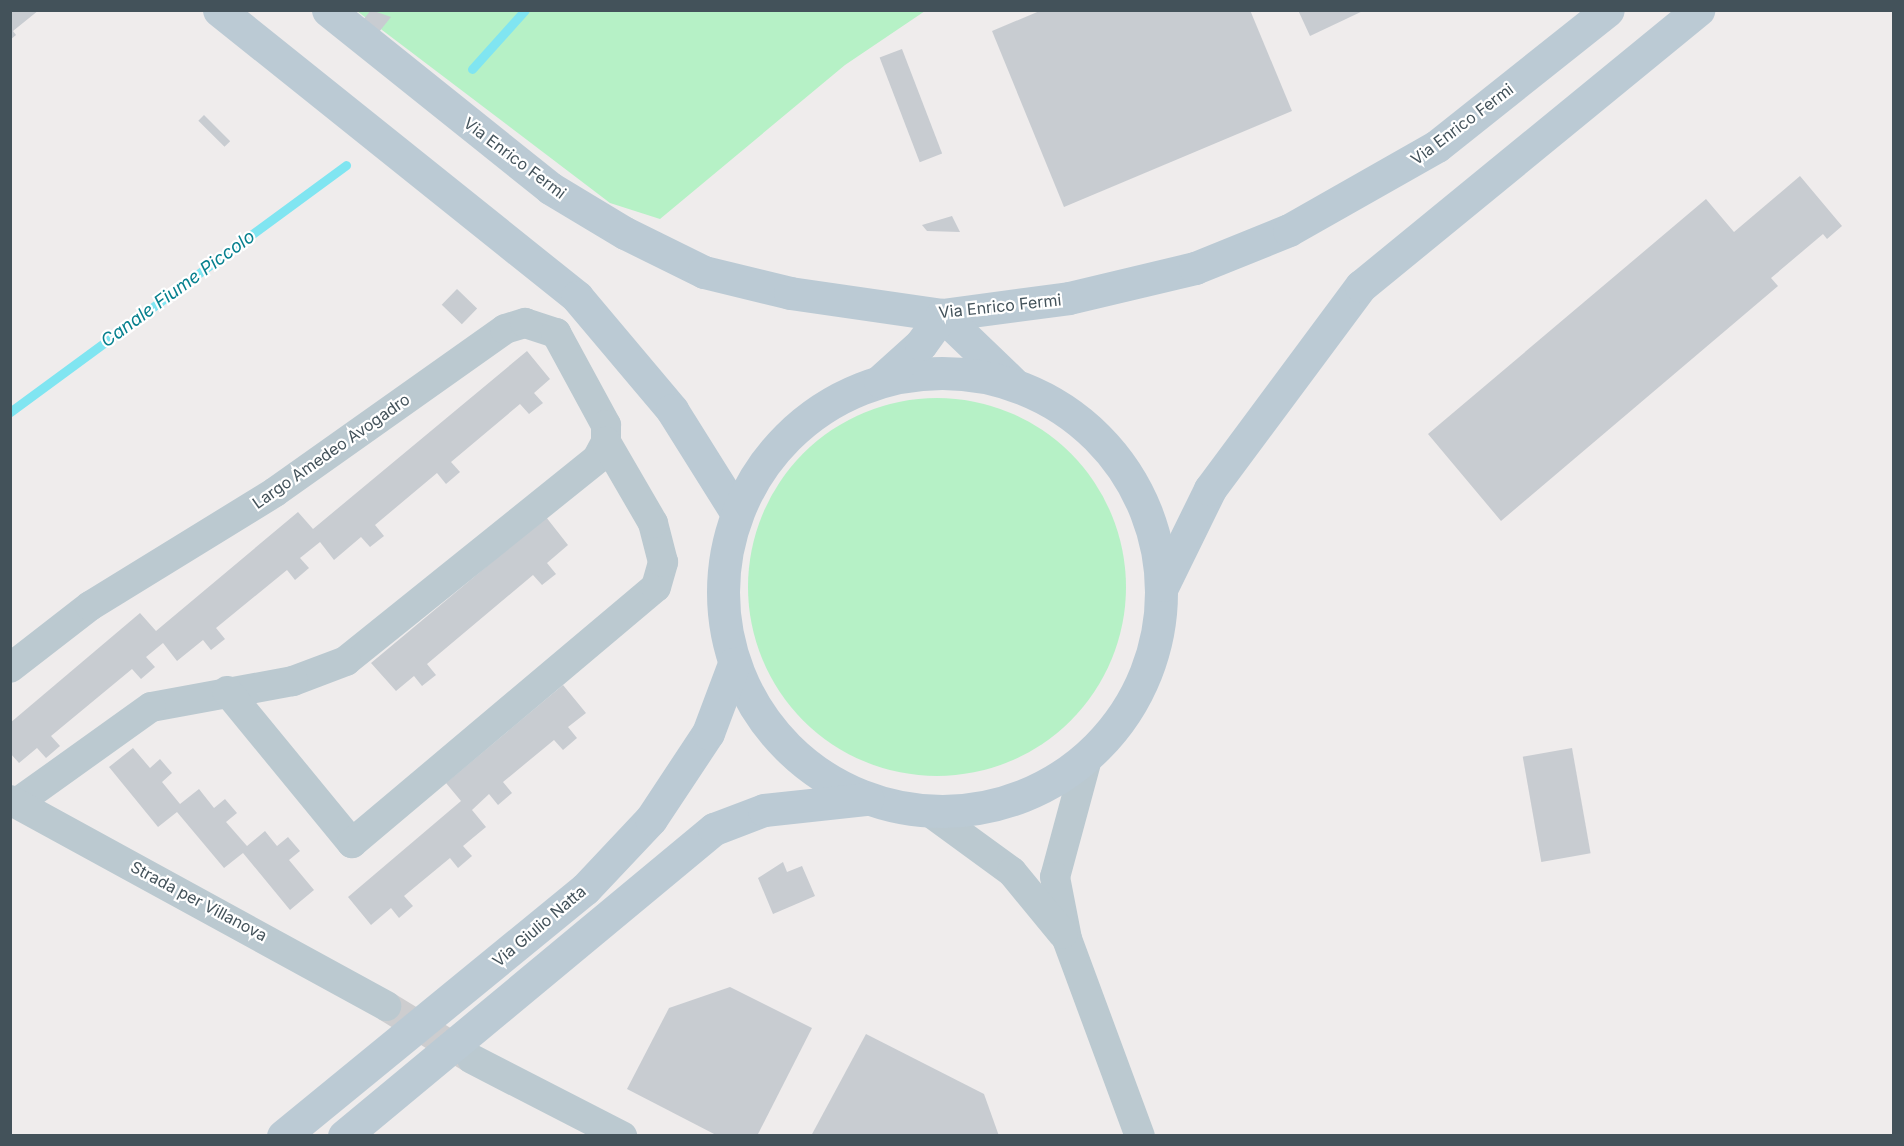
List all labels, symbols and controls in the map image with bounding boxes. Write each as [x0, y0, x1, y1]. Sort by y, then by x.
street label: Via Enrico Fermi [1407, 79, 1517, 169]
street label: Via Enrico Fermi [460, 113, 570, 203]
water label: Canale Fiume Piccolo [97, 226, 259, 352]
street label: Via Enrico Fermi [938, 290, 1062, 322]
street label: Largo Amedeo Avogadro [249, 389, 413, 513]
street label: Strada per Villanova [128, 857, 270, 945]
street label: Via Giulio Natta [489, 881, 589, 971]

